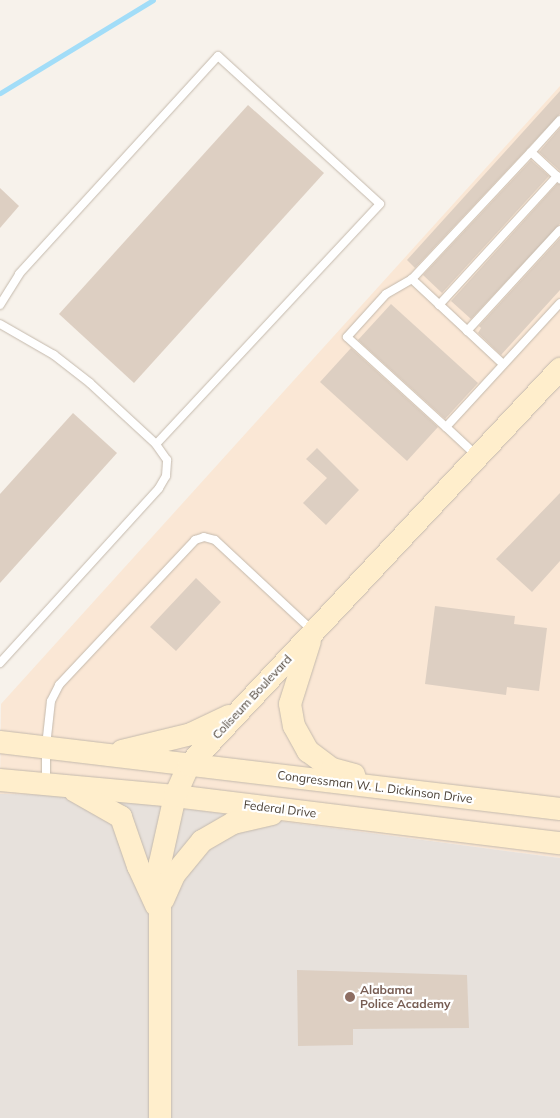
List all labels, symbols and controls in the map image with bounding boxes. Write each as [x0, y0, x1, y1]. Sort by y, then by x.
street label: Coliseum Boulevard [209, 652, 295, 742]
street label: Congressman W. L. Dickinson Drive [277, 768, 473, 806]
street label: Federal Drive [243, 797, 317, 821]
place label: Alabama Police Academy [360, 983, 451, 1011]
marker: Alabama Police Academy [344, 991, 356, 1003]

